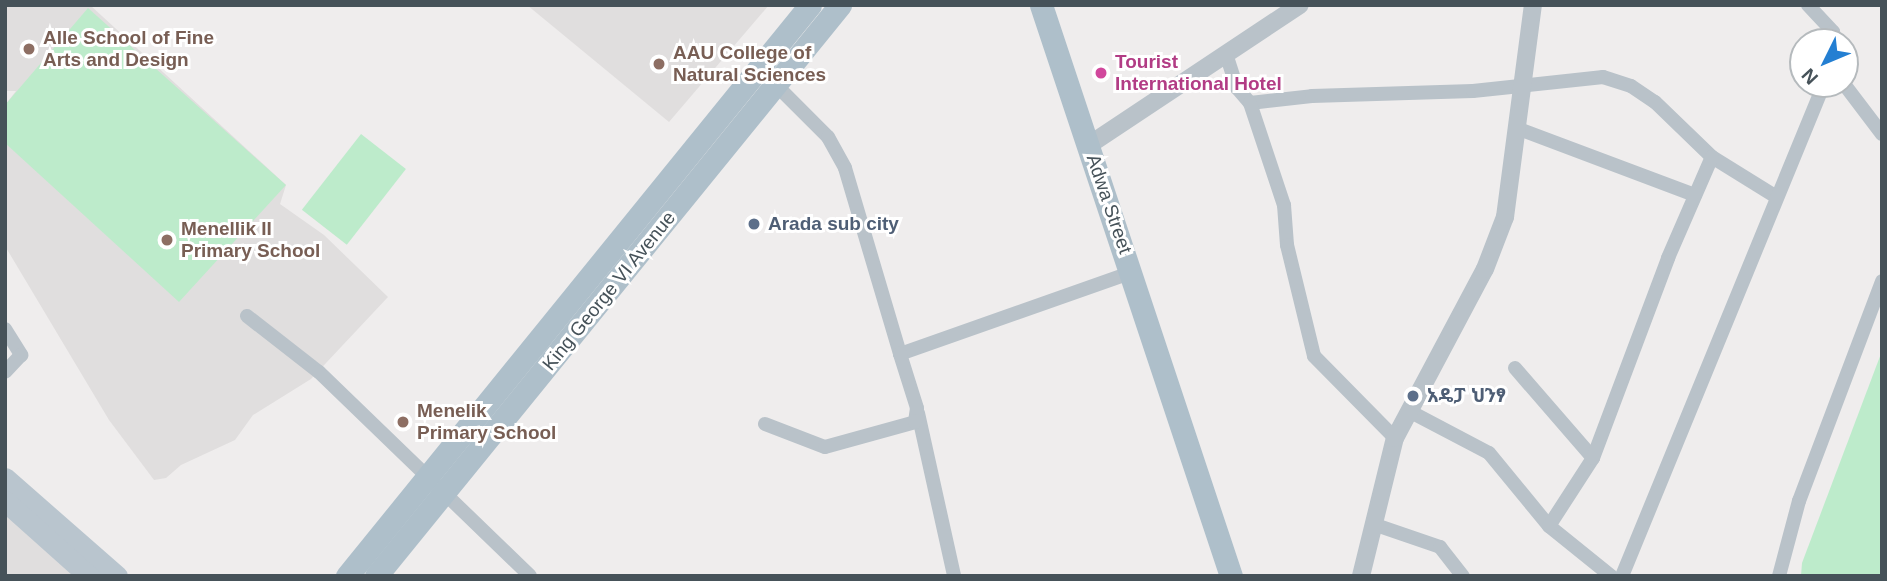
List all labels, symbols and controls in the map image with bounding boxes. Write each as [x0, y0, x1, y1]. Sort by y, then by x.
place label: Alle School of Fine Arts and Design [43, 27, 214, 71]
north arrow [1789, 28, 1859, 98]
marker: Alle School of Fine Arts and Design [21, 41, 37, 57]
place label: AAU College of Natural Sciences [673, 42, 826, 86]
place label: Tourist International Hotel [1115, 51, 1282, 95]
marker: AAU College of Natural Sciences [651, 56, 667, 72]
text: N [1797, 64, 1822, 88]
marker: Tourist International Hotel [1093, 65, 1109, 81]
street label: Adwa Street [1081, 151, 1137, 257]
street label: King George VI Avenue [537, 206, 681, 376]
place label: Arada sub city [768, 213, 899, 235]
marker: Arada sub city [746, 216, 762, 232]
place label: Menellik II Primary School [181, 218, 320, 262]
marker: Menellik II Primary School [159, 232, 175, 248]
place label: አዴፓ ህንፃ [1427, 385, 1506, 407]
marker: አዴፓ ህንፃ [1405, 388, 1421, 404]
place label: Menelik Primary School [417, 400, 556, 444]
marker: Menelik Primary School [395, 414, 411, 430]

